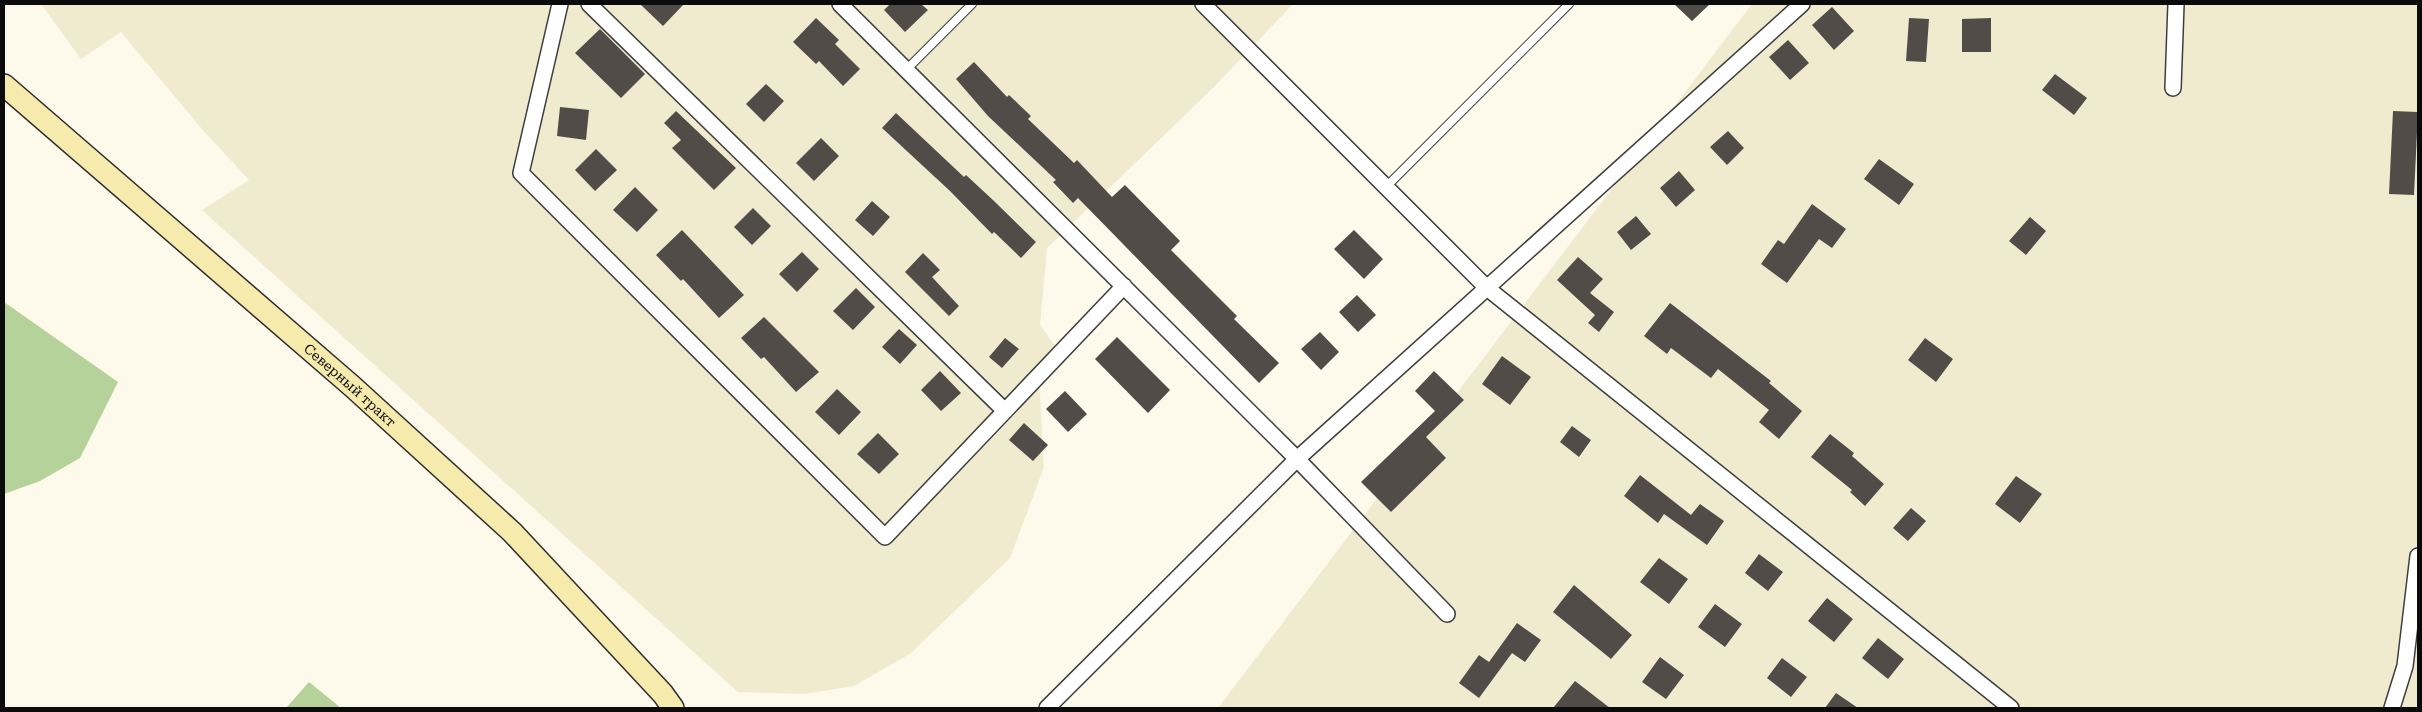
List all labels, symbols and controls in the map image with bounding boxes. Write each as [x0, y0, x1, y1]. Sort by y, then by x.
street label: Северный тракт [301, 340, 399, 430]

